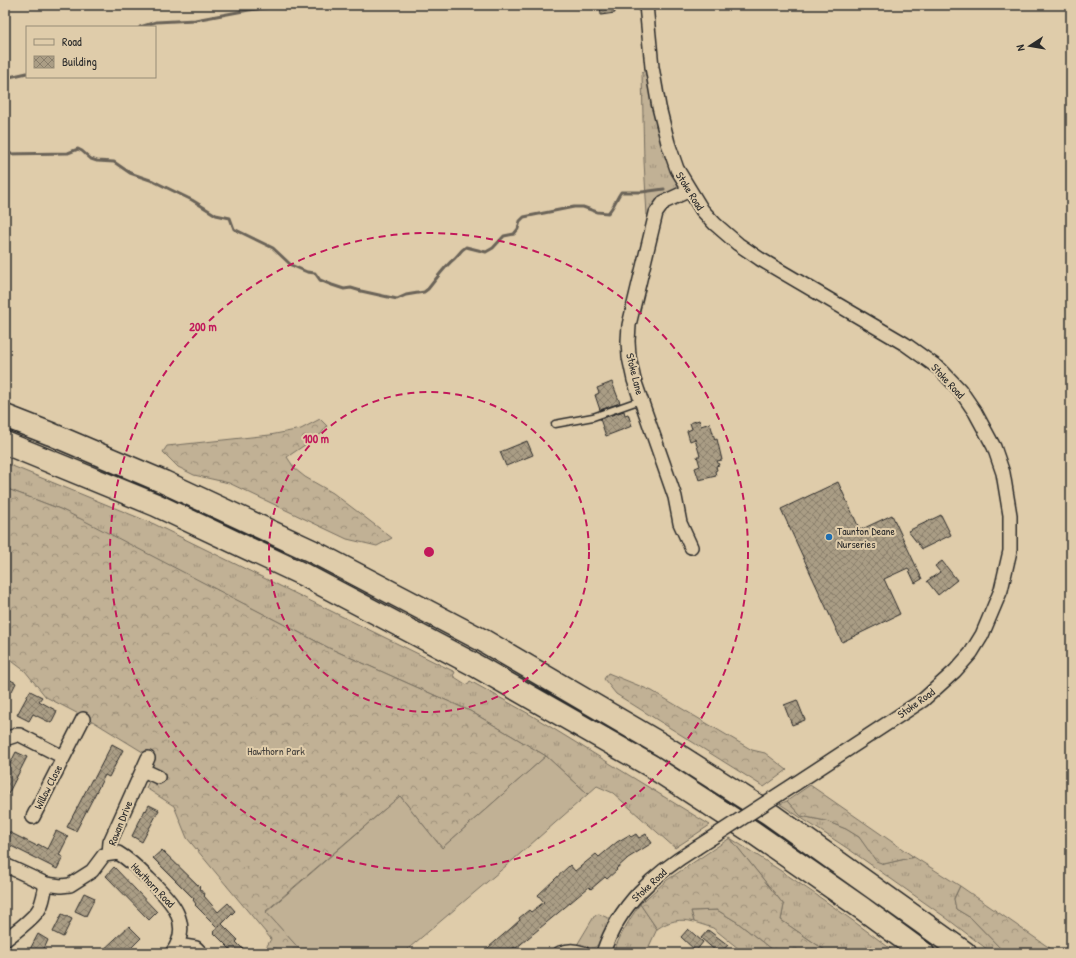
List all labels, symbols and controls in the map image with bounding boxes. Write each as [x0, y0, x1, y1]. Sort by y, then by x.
legend [26, 26, 156, 78]
north arrow [1010, 26, 1050, 66]
text: Road [62, 33, 82, 50]
text: N [1013, 44, 1028, 52]
text: Building [62, 53, 97, 70]
street label: Stoke Road [673, 169, 708, 213]
text: 200 m [189, 318, 217, 335]
street label: Stoke Lane [623, 352, 647, 397]
street label: Stoke Road [928, 361, 968, 402]
text: 100 m [303, 430, 329, 447]
place label: Taunton Deane Nurseries [837, 524, 895, 551]
marker: Taunton Deane Nurseries [824, 532, 834, 542]
centre of rings [422, 545, 436, 559]
street label: Stoke Road [895, 684, 938, 721]
park label: Hawthorn Park [247, 744, 305, 758]
street label: Willow Close [31, 762, 65, 812]
street label: Rowan Drive [105, 798, 136, 847]
street label: Hawthorn Road [128, 860, 178, 911]
street label: Stoke Road [629, 865, 670, 905]

